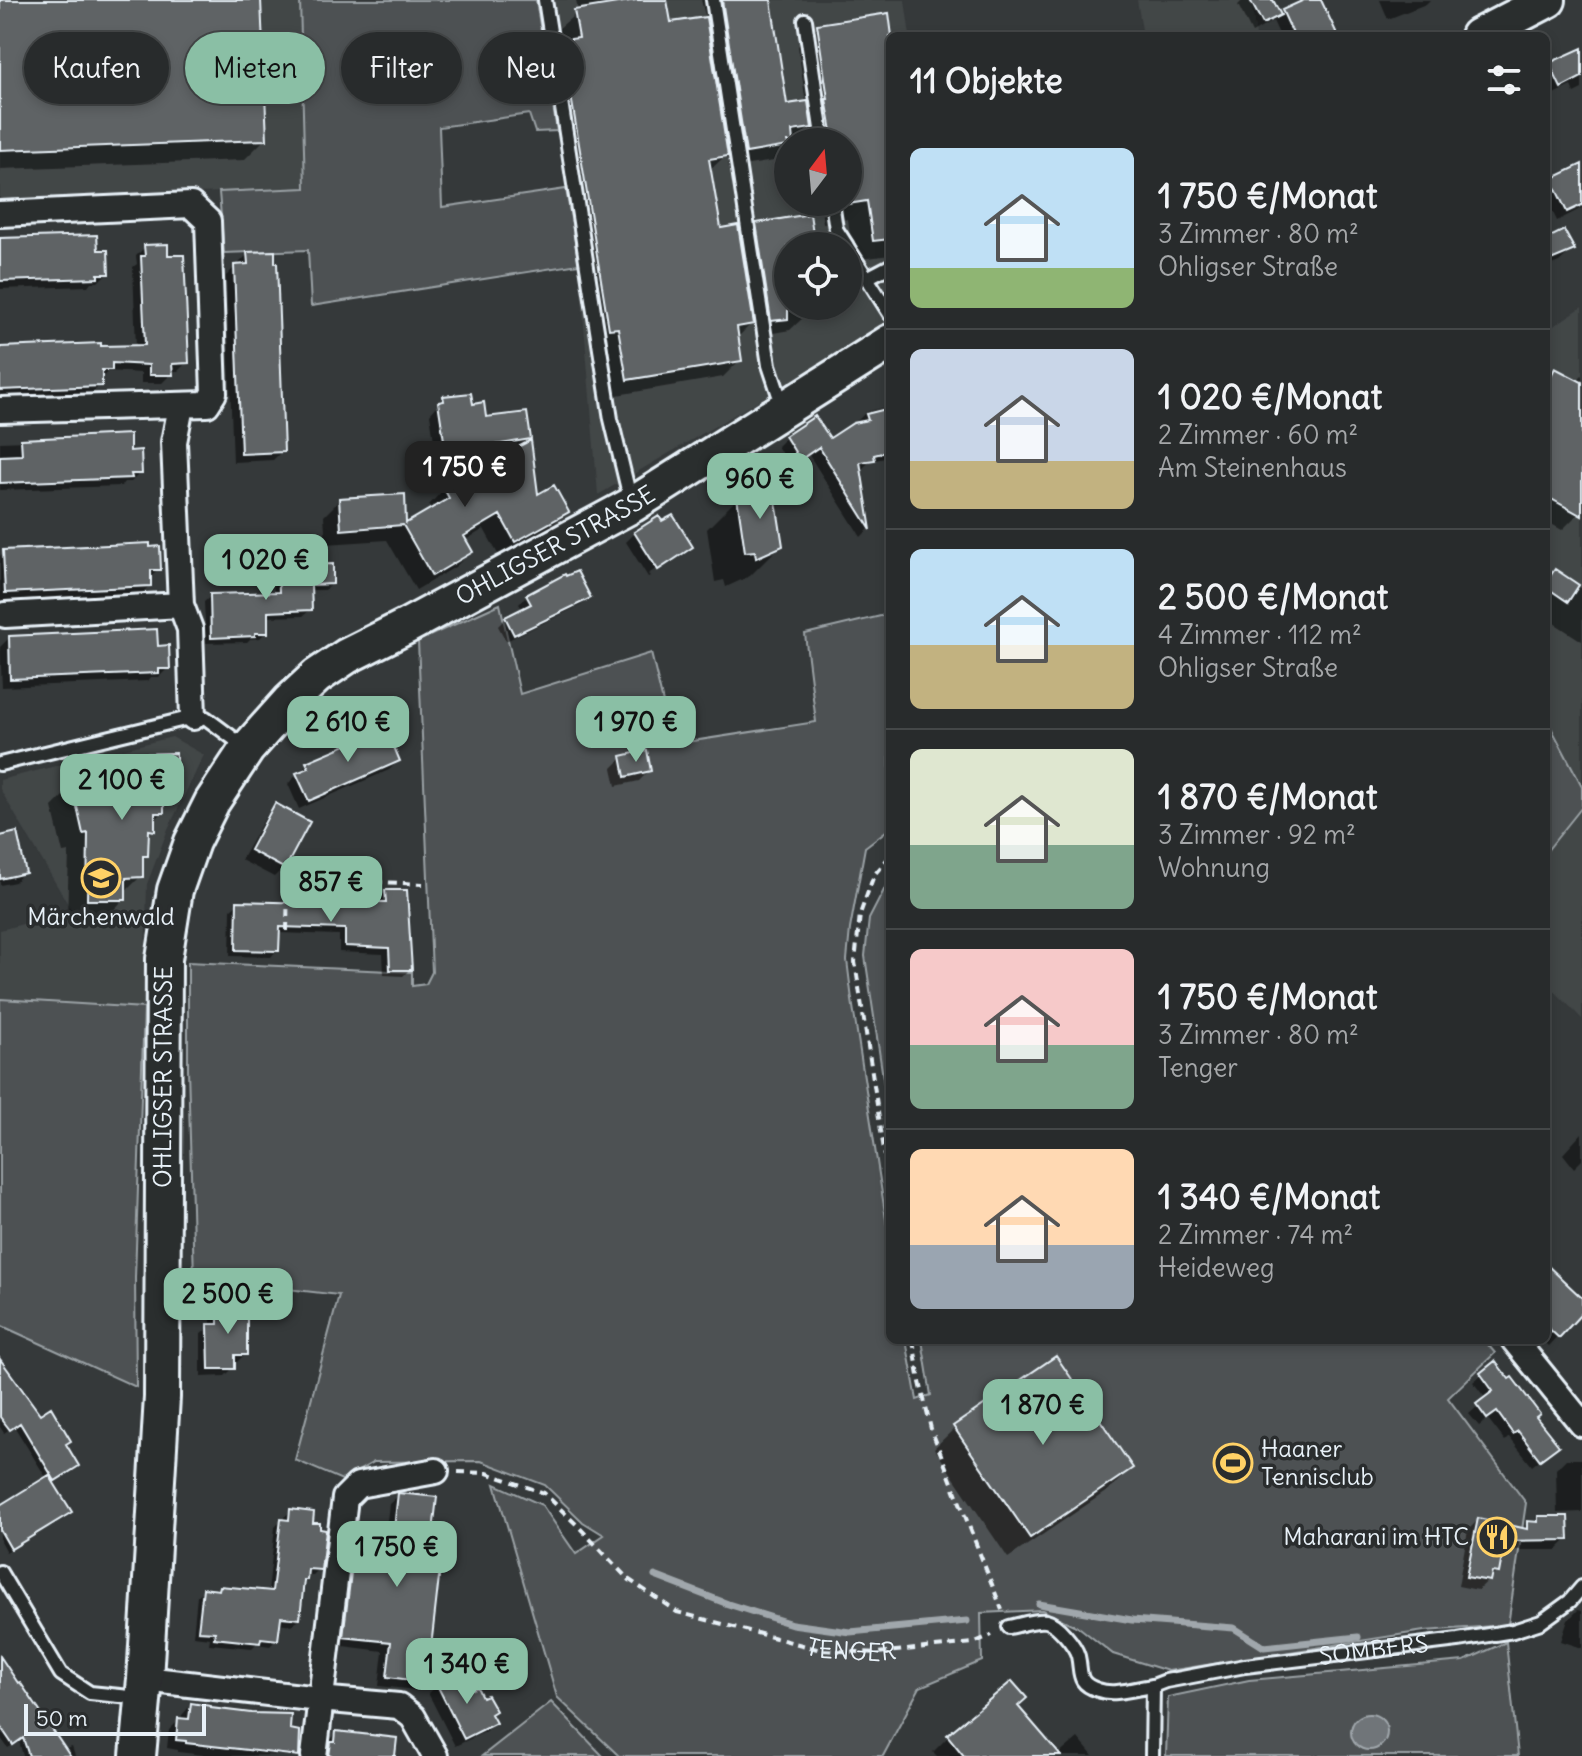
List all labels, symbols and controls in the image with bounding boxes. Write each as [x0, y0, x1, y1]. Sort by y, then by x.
chip: Kaufen [24, 32, 169, 104]
chip: Mieten [185, 32, 325, 104]
chip: Filter [341, 32, 462, 104]
chip: Neu [478, 32, 584, 104]
icon: filters [1482, 58, 1526, 102]
text: 11 Objekte [910, 59, 1063, 102]
north arrow [774, 128, 862, 216]
map controls [774, 128, 862, 320]
text: 1 750 €/Monat [1158, 174, 1377, 217]
icon: home [974, 180, 1070, 276]
text: 3 Zimmer · 80 m² [1158, 217, 1359, 250]
button: locate [774, 232, 862, 320]
text: Ohligser Straße [1158, 250, 1338, 283]
text: 1 020 €/Monat [1158, 375, 1382, 418]
icon: home [974, 381, 1070, 477]
text: 2 Zimmer · 60 m² [1158, 418, 1358, 451]
pin: 1 750 € [391, 441, 539, 509]
text: 1 750 € [423, 450, 507, 483]
text: Am Steinenhaus [1158, 451, 1347, 484]
pin: 960 € [704, 453, 816, 521]
text: 960 € [725, 462, 795, 495]
street label: OHLIGSER STRASSE [450, 478, 660, 611]
pin: 1 020 € [192, 534, 340, 602]
text: 1 020 € [222, 543, 310, 576]
text: 2 500 €/Monat [1158, 575, 1388, 618]
icon: home [974, 581, 1070, 677]
text: 4 Zimmer · 112 m² [1158, 618, 1362, 651]
text: Ohligser Straße [1158, 651, 1338, 684]
pin: 2 610 € [274, 696, 422, 764]
pin: 1 970 € [562, 696, 710, 764]
text: 2 610 € [305, 705, 391, 738]
text: 1 970 € [594, 705, 678, 738]
pin: 2 100 € [48, 754, 196, 822]
text: 2 100 € [78, 763, 166, 796]
text: 1 870 €/Monat [1158, 775, 1377, 818]
icon: home [974, 781, 1070, 877]
text: 3 Zimmer · 92 m² [1158, 818, 1356, 851]
text: Wohnung [1158, 851, 1270, 884]
pin: 857 € [275, 856, 387, 924]
school or university icon: Märchenwald [80, 857, 122, 899]
text: 857 € [298, 865, 364, 898]
place label: Märchenwald [27, 901, 175, 931]
street label: OHLIGSER STRASSE [147, 966, 178, 1188]
text: 1 750 €/Monat [1158, 975, 1377, 1018]
icon: home [974, 981, 1070, 1077]
text: 3 Zimmer · 80 m² [1158, 1018, 1359, 1051]
text: Tenger [1158, 1051, 1238, 1084]
text: 1 340 €/Monat [1158, 1175, 1380, 1218]
icon: home [974, 1181, 1070, 1277]
text: 2 Zimmer · 74 m² [1158, 1218, 1353, 1251]
text: Heideweg [1158, 1251, 1274, 1284]
pin: 2 500 € [154, 1268, 302, 1336]
text: 2 500 € [182, 1277, 274, 1310]
pin: 1 870 € [969, 1379, 1117, 1447]
text: 1 870 € [1001, 1388, 1085, 1421]
place label: Haaner Tennisclub [1261, 1433, 1374, 1491]
sports icon: Haaner Tennisclub [1212, 1442, 1254, 1484]
restaurant icon: Maharani im HTC [1476, 1516, 1518, 1558]
pin: 1 750 € [323, 1521, 471, 1589]
place label: Maharani im HTC [1283, 1521, 1469, 1551]
text: 1 750 € [355, 1530, 439, 1563]
street label: SOMBERS [1317, 1628, 1430, 1671]
street label: TENGER [803, 1631, 898, 1667]
pin: 1 340 € [393, 1638, 541, 1706]
text: 1 340 € [424, 1647, 510, 1680]
scale bar [24, 1700, 206, 1736]
text: 50 m [36, 1704, 88, 1732]

